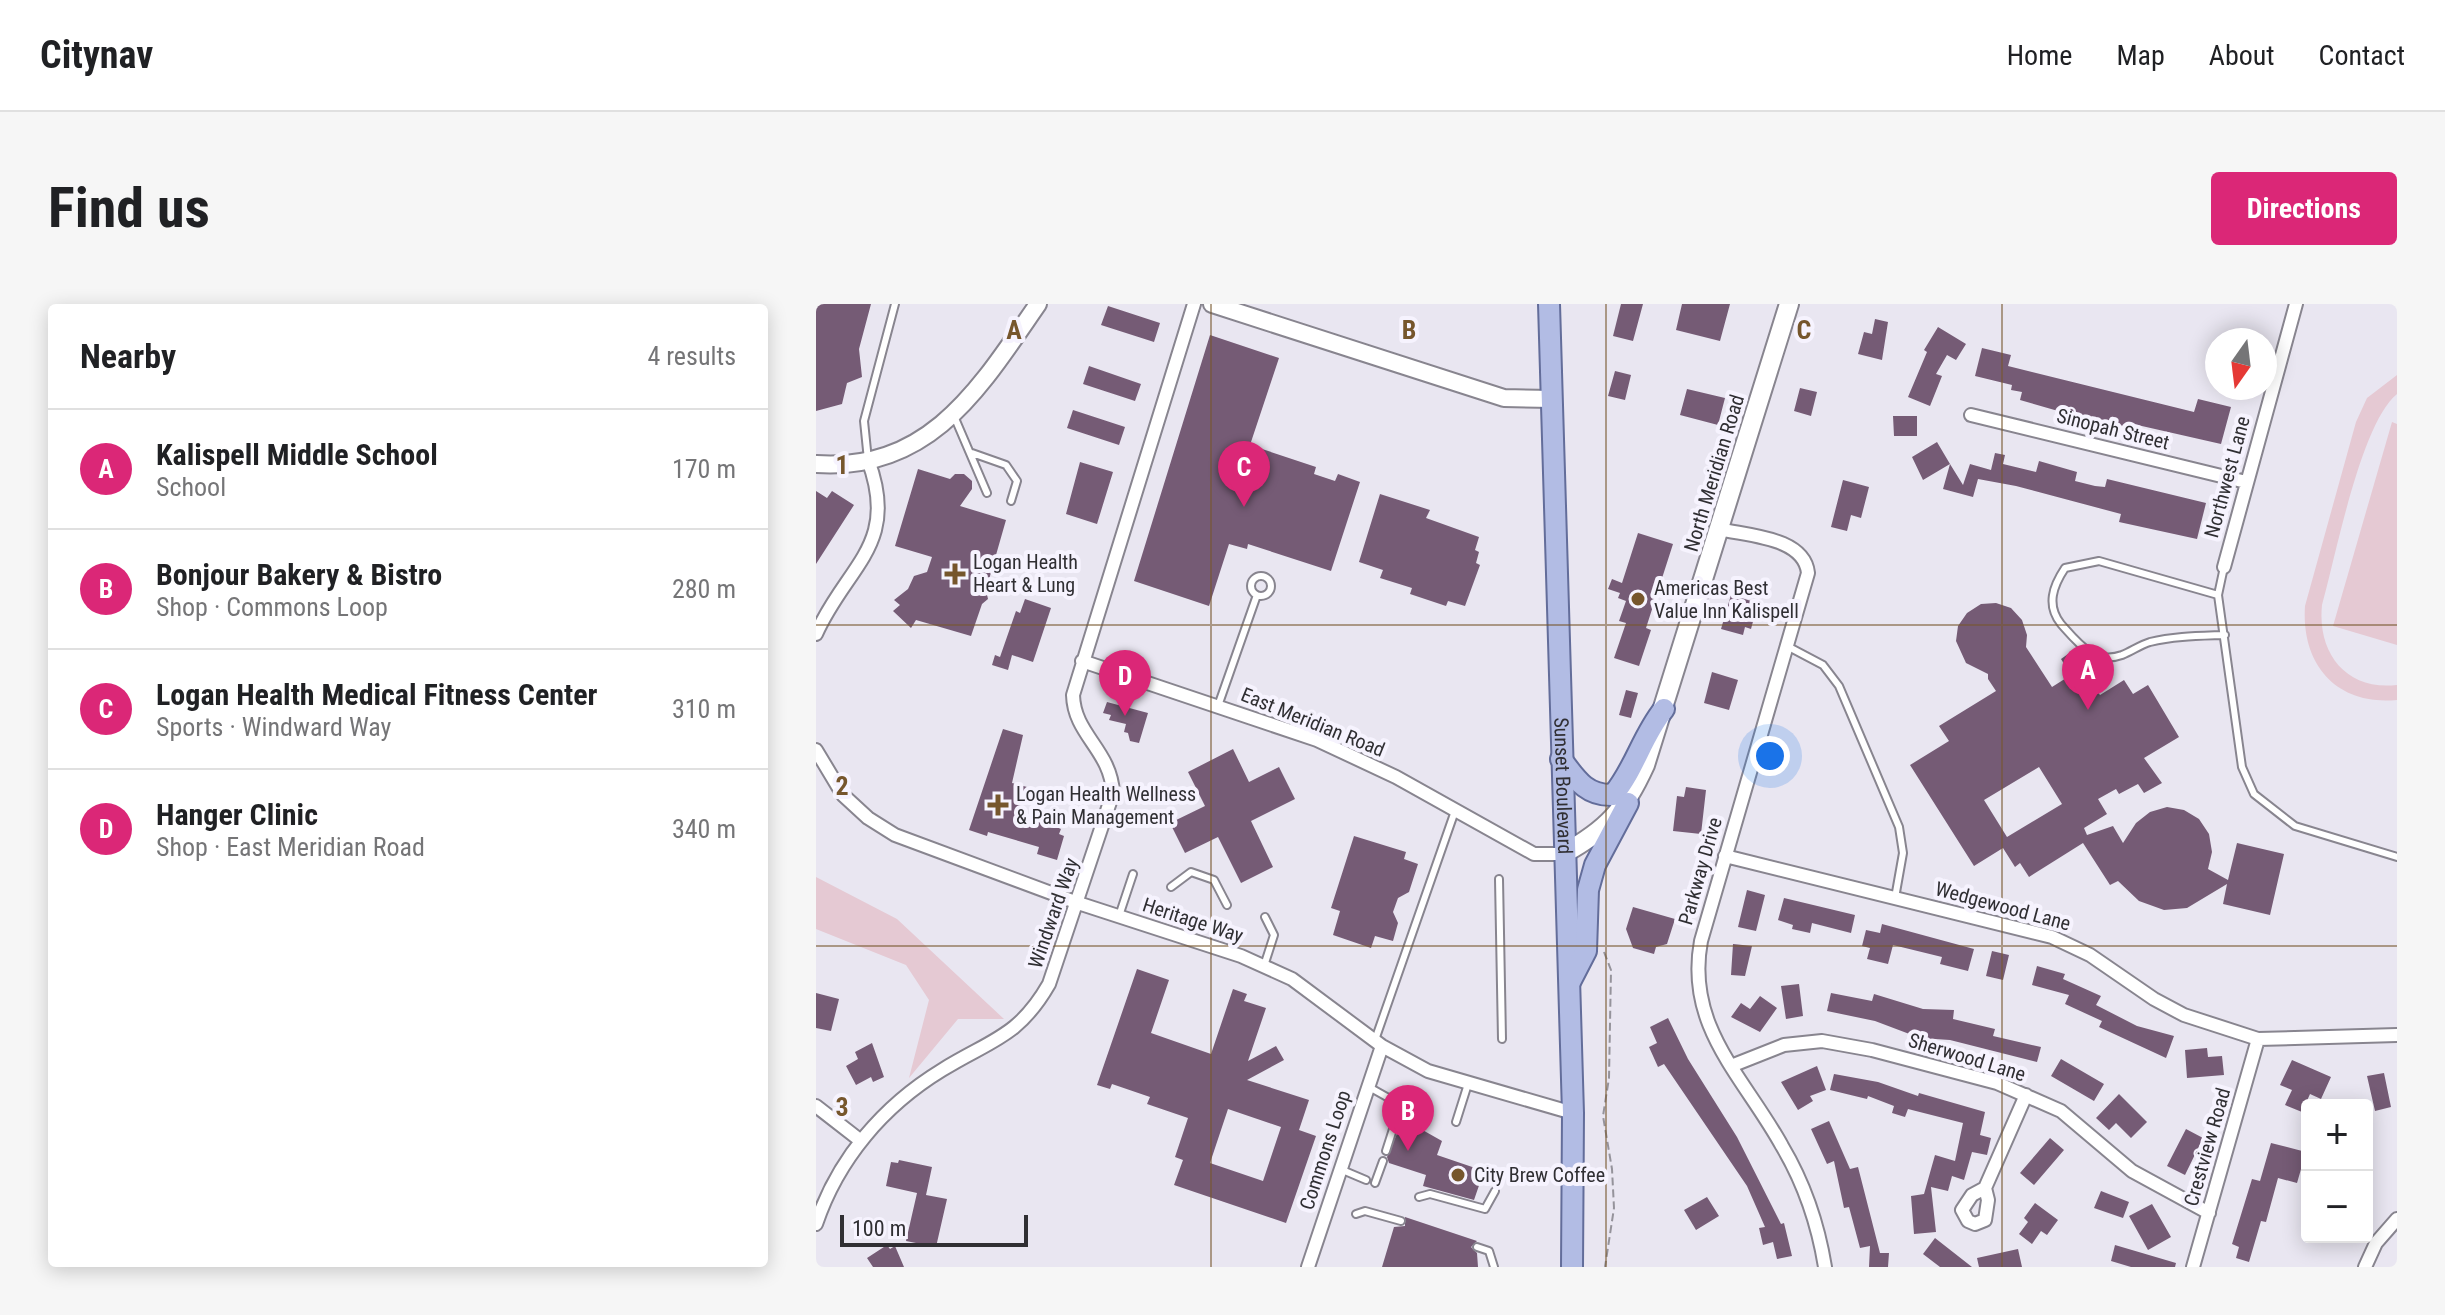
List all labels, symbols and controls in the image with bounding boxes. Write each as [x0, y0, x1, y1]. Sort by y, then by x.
text: Citynav [40, 33, 153, 77]
text: Home [2007, 39, 2072, 72]
text: Map [2116, 39, 2165, 72]
text: About [2209, 39, 2275, 72]
text: Contact [2319, 39, 2405, 72]
button: Directions [2211, 172, 2397, 245]
text: Find us [48, 175, 210, 241]
text: A [1006, 315, 1022, 345]
text: B [1402, 315, 1416, 345]
text: C [1797, 315, 1812, 345]
north arrow [2205, 328, 2277, 400]
text: Nearby [80, 336, 176, 376]
text: 4 results [647, 341, 736, 371]
street label: North Meridian Road [1679, 392, 1749, 554]
street label: Sinopah Street [2054, 403, 2172, 455]
street label: Northwest Lane [2199, 414, 2255, 540]
text: Kalispell Middle School [156, 437, 438, 472]
pin: C [1218, 441, 1270, 507]
text: 1 [835, 450, 849, 480]
text: A [98, 454, 114, 484]
text: 170 m [672, 454, 736, 484]
text: School [156, 472, 226, 502]
place label: Logan Health Heart & Lung [973, 550, 1078, 597]
text: Bonjour Bakery & Bistro [156, 557, 442, 592]
marker: Logan Health Heart & Lung [944, 563, 966, 585]
text: B [99, 574, 113, 604]
text: 280 m [672, 574, 736, 604]
place label: Americas Best Value Inn Kalispell [1654, 576, 1799, 623]
marker: Americas Best Value Inn Kalispell [1629, 590, 1647, 608]
text: Shop · Commons Loop [156, 592, 388, 622]
pin: A [2062, 644, 2114, 710]
pin: D [1099, 650, 1151, 716]
text: Logan Health Medical Fitness Center [156, 677, 598, 712]
street label: East Meridian Road [1238, 682, 1388, 762]
text: C [99, 694, 113, 724]
text: 310 m [672, 694, 736, 724]
text: Sports · Windward Way [156, 712, 391, 742]
street label: Sunset Boulevard [1549, 717, 1577, 855]
your location [1750, 736, 1790, 776]
text: 2 [835, 771, 849, 801]
place label: Logan Health Wellness & Pain Management [1016, 782, 1196, 829]
marker: Logan Health Wellness & Pain Management [987, 794, 1009, 816]
text: Hanger Clinic [156, 797, 318, 832]
text: D [99, 814, 113, 844]
text: 340 m [672, 814, 736, 844]
street label: Parkway Drive [1673, 814, 1727, 928]
text: Shop · East Meridian Road [156, 832, 425, 862]
street label: Windward Way [1023, 855, 1083, 971]
street label: Wedgewood Lane [1933, 876, 2073, 936]
street label: Heritage Way [1140, 892, 1246, 948]
street label: Sherwood Lane [1905, 1028, 2029, 1086]
pin: B [1382, 1085, 1434, 1151]
street label: Crestview Road [2179, 1085, 2235, 1209]
street label: Commons Loop [1294, 1087, 1356, 1213]
text: 3 [835, 1092, 849, 1122]
map controls [2301, 1099, 2373, 1243]
button: + [2301, 1099, 2373, 1171]
place label: City Brew Coffee [1474, 1163, 1605, 1187]
marker: City Brew Coffee [1449, 1166, 1467, 1184]
button: − [2301, 1171, 2373, 1243]
scale bar [840, 1211, 1028, 1247]
text: 100 m [852, 1216, 906, 1241]

